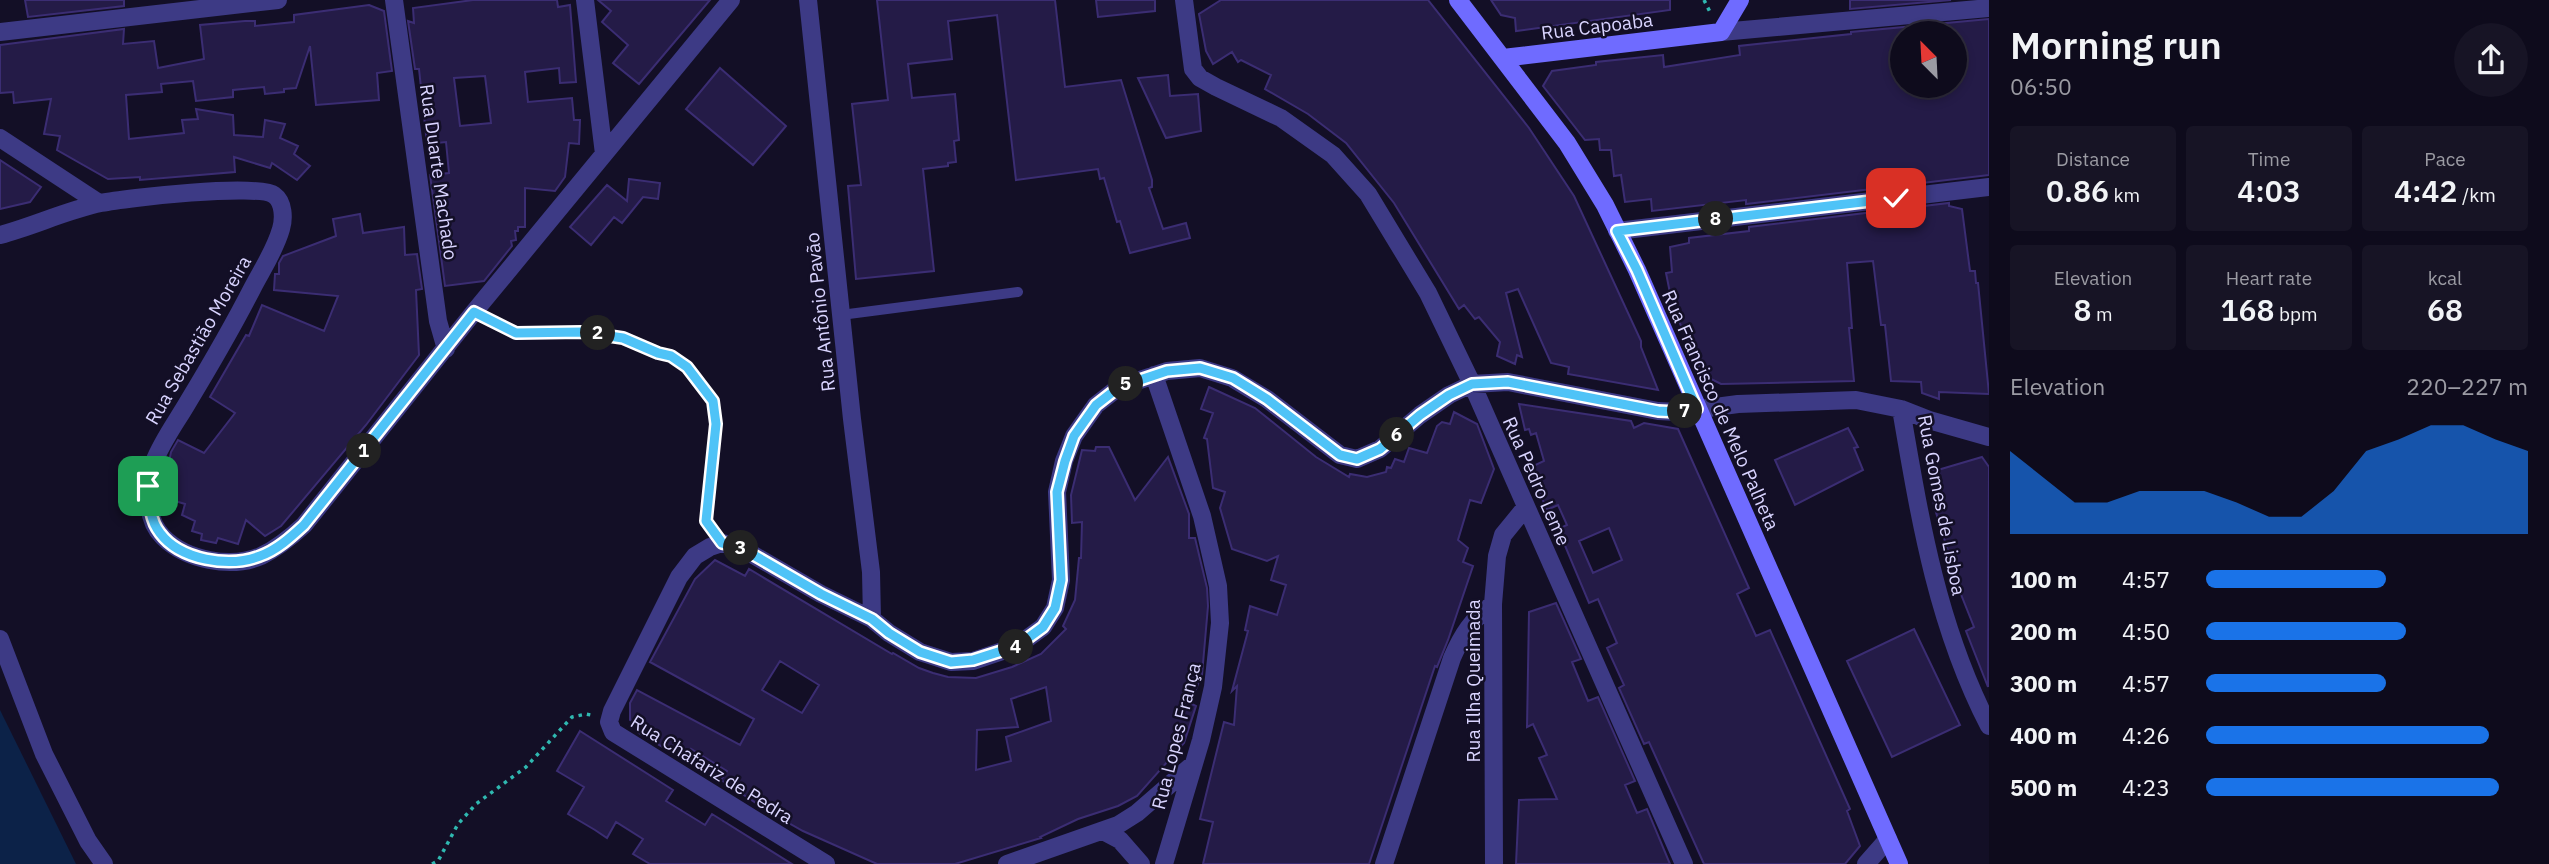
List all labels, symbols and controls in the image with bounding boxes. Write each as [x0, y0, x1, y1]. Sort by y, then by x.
street label: Rua Capoaba [1540, 7, 1654, 45]
text: Morning run [2010, 20, 2222, 69]
north arrow [1890, 21, 1967, 98]
map controls [1890, 21, 1967, 98]
button: share [2454, 23, 2528, 97]
text: 06:50 [2010, 71, 2072, 101]
street label: Rua Duarte Machado [415, 82, 463, 262]
text: Distance [2056, 147, 2130, 171]
text: Time [2248, 147, 2290, 171]
text: Pace [2424, 147, 2466, 171]
pin [1866, 168, 1926, 228]
text: 0.86 [2046, 171, 2109, 210]
text: 4:03 [2237, 171, 2301, 210]
text: 4:42 [2394, 171, 2458, 210]
icon: check [1877, 179, 1915, 217]
text: km [2109, 183, 2140, 207]
text: /km [2458, 183, 2496, 207]
pin: 8 [1698, 202, 1734, 236]
text: 8 [1710, 206, 1721, 230]
street label: Rua Antônio Pavão [800, 231, 840, 393]
street label: Rua Sebastião Moreira [140, 251, 256, 429]
text: Elevation [2054, 266, 2132, 290]
text: Heart rate [2226, 266, 2312, 290]
text: kcal [2428, 266, 2462, 290]
street label: Rua Francisco de Melo Palheta [1657, 286, 1785, 534]
text: 8 [2073, 290, 2091, 329]
text: 168 [2220, 290, 2274, 329]
text: 68 [2427, 290, 2463, 329]
text: m [2091, 302, 2113, 326]
text: bpm [2274, 302, 2318, 326]
pin: 2 [580, 316, 616, 350]
text: 2 [592, 320, 603, 344]
pin: 5 [1108, 366, 1144, 402]
text: 5 [1120, 371, 1131, 395]
text: Elevation [2010, 371, 2105, 401]
text: 220–227 m [2406, 371, 2528, 401]
pin: 7 [1668, 394, 1702, 428]
text: 7 [1679, 398, 1690, 422]
street label: Rua Pedro Leme [1498, 413, 1576, 549]
street label: Rua Gomes de Lisboa [1913, 413, 1971, 597]
pin: 6 [1380, 418, 1414, 452]
text: 6 [1391, 422, 1402, 446]
pin: 1 [346, 434, 382, 468]
text: 1 [358, 438, 369, 462]
pin [118, 456, 178, 516]
icon: arrive [129, 467, 167, 505]
pin: 3 [724, 530, 758, 566]
text: 3 [735, 535, 746, 559]
text: 100 m [2010, 564, 2077, 594]
text: 4:57 [2122, 564, 2170, 594]
street label: Rua Ilha Queimada [1461, 599, 1485, 763]
text: 200 m [2010, 616, 2077, 646]
text: 4:50 [2122, 616, 2170, 646]
pin: 4 [998, 630, 1034, 664]
text: 4 [1010, 634, 1021, 658]
street label: Rua Lopes França [1146, 660, 1206, 812]
text: 300 m [2010, 668, 2077, 698]
text: 4:57 [2122, 668, 2170, 698]
street label: Rua Chafariz de Pedra [626, 709, 798, 829]
text: 400 m [2010, 720, 2077, 750]
text: 4:26 [2122, 720, 2170, 750]
text: 500 m [2010, 772, 2077, 802]
text: 4:23 [2122, 772, 2170, 802]

